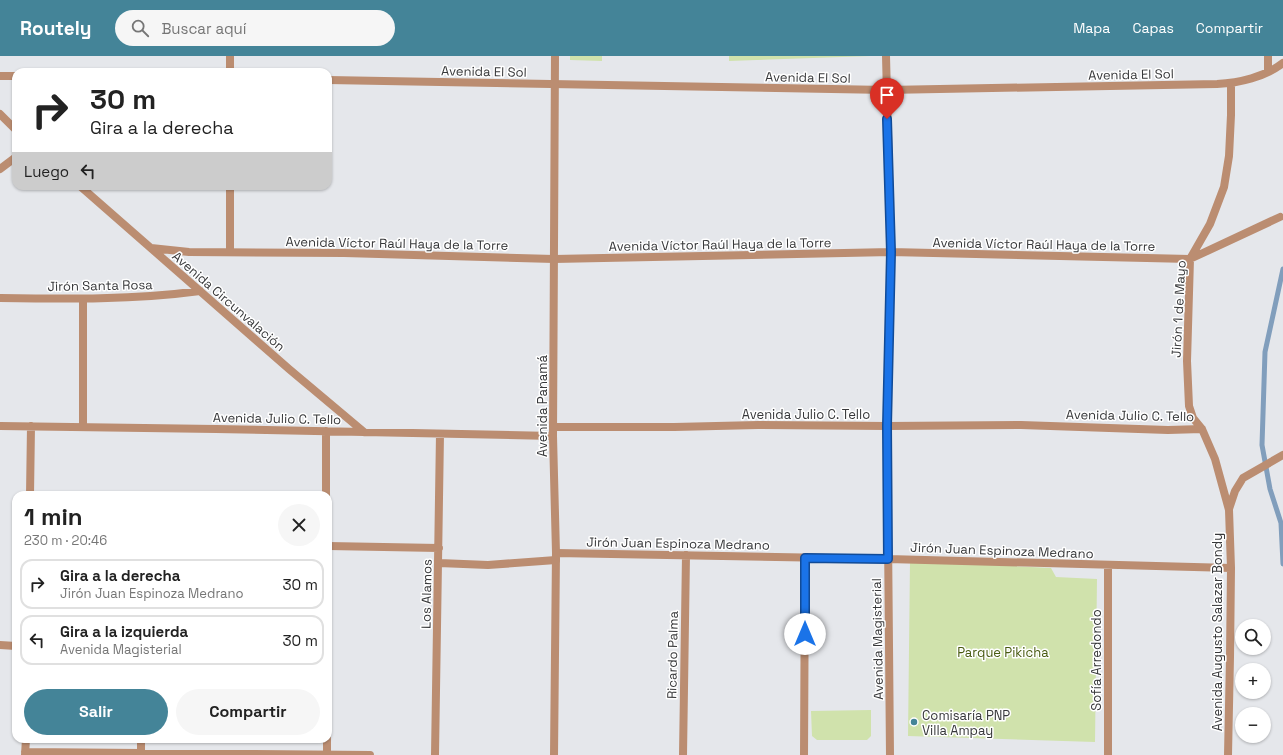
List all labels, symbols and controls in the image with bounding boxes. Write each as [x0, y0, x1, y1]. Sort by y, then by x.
search box [115, 10, 395, 46]
text: Routely [20, 16, 91, 41]
icon: search [129, 17, 151, 39]
text: Buscar aquí [161, 19, 246, 38]
text: Mapa [1073, 19, 1110, 37]
text: Capas [1132, 19, 1174, 37]
text: Compartir [1196, 19, 1263, 37]
street label: Avenida El Sol [441, 62, 527, 81]
street label: Avenida El Sol [1088, 65, 1174, 84]
street label: Avenida El Sol [765, 68, 851, 87]
pin [870, 78, 904, 119]
text: 30 m [90, 81, 156, 117]
icon: right [24, 84, 76, 136]
icon: arrive [876, 84, 898, 106]
text: Gira a la derecha [90, 116, 234, 139]
icon: left [77, 160, 99, 182]
text: Luego [24, 162, 69, 181]
street label: Avenida Víctor Raúl Haya de la Torre [286, 233, 508, 254]
street label: Avenida Víctor Raúl Haya de la Torre [609, 234, 831, 255]
street label: Avenida Víctor Raúl Haya de la Torre [933, 234, 1155, 255]
street label: Avenida Circunvalación [169, 248, 289, 355]
street label: Jirón 1 de Mayo [1167, 260, 1190, 358]
street label: Jirón Santa Rosa [47, 276, 153, 295]
street label: Avenida Panamá [534, 354, 551, 457]
street label: Avenida Julio C. Tello [742, 406, 870, 423]
street label: Avenida Julio C. Tello [1066, 406, 1194, 425]
street label: Avenida Julio C. Tello [213, 409, 341, 428]
text: 1 min [24, 501, 83, 532]
button: close [278, 504, 320, 546]
text: 230 m · 20:46 [24, 532, 107, 549]
street label: Jirón Juan Espinoza Medrano [586, 533, 770, 554]
street label: Avenida Augusto Salazar Bondy [1209, 533, 1226, 731]
street label: Jirón Juan Espinoza Medrano [910, 539, 1094, 562]
street label: Los Alamos [417, 559, 436, 629]
text: Gira a la derecha [60, 566, 180, 585]
icon: right [26, 573, 48, 595]
text: 30 m [283, 575, 318, 594]
street label: Avenida Magisterial [868, 578, 887, 700]
text: Jirón Juan Espinoza Medrano [60, 585, 244, 602]
street label: Sofía Arredondo [1088, 609, 1105, 711]
street label: Ricardo Palma [663, 610, 682, 699]
position arrow [784, 613, 826, 655]
map controls [1235, 619, 1271, 743]
button: search [1235, 619, 1271, 655]
text: Gira a la izquierda [60, 622, 188, 641]
icon: left [26, 629, 48, 651]
text: 30 m [283, 631, 318, 650]
text: Avenida Magisterial [60, 641, 182, 658]
park label: Parque Pikicha [957, 644, 1049, 661]
button: + [1235, 663, 1271, 699]
button: Salir [24, 689, 168, 735]
button: Compartir [176, 689, 320, 735]
place label: Comisaría PNP Villa Ampay [922, 707, 1010, 739]
button: − [1235, 707, 1271, 743]
marker: Comisaría PNP Villa Ampay [909, 717, 919, 727]

